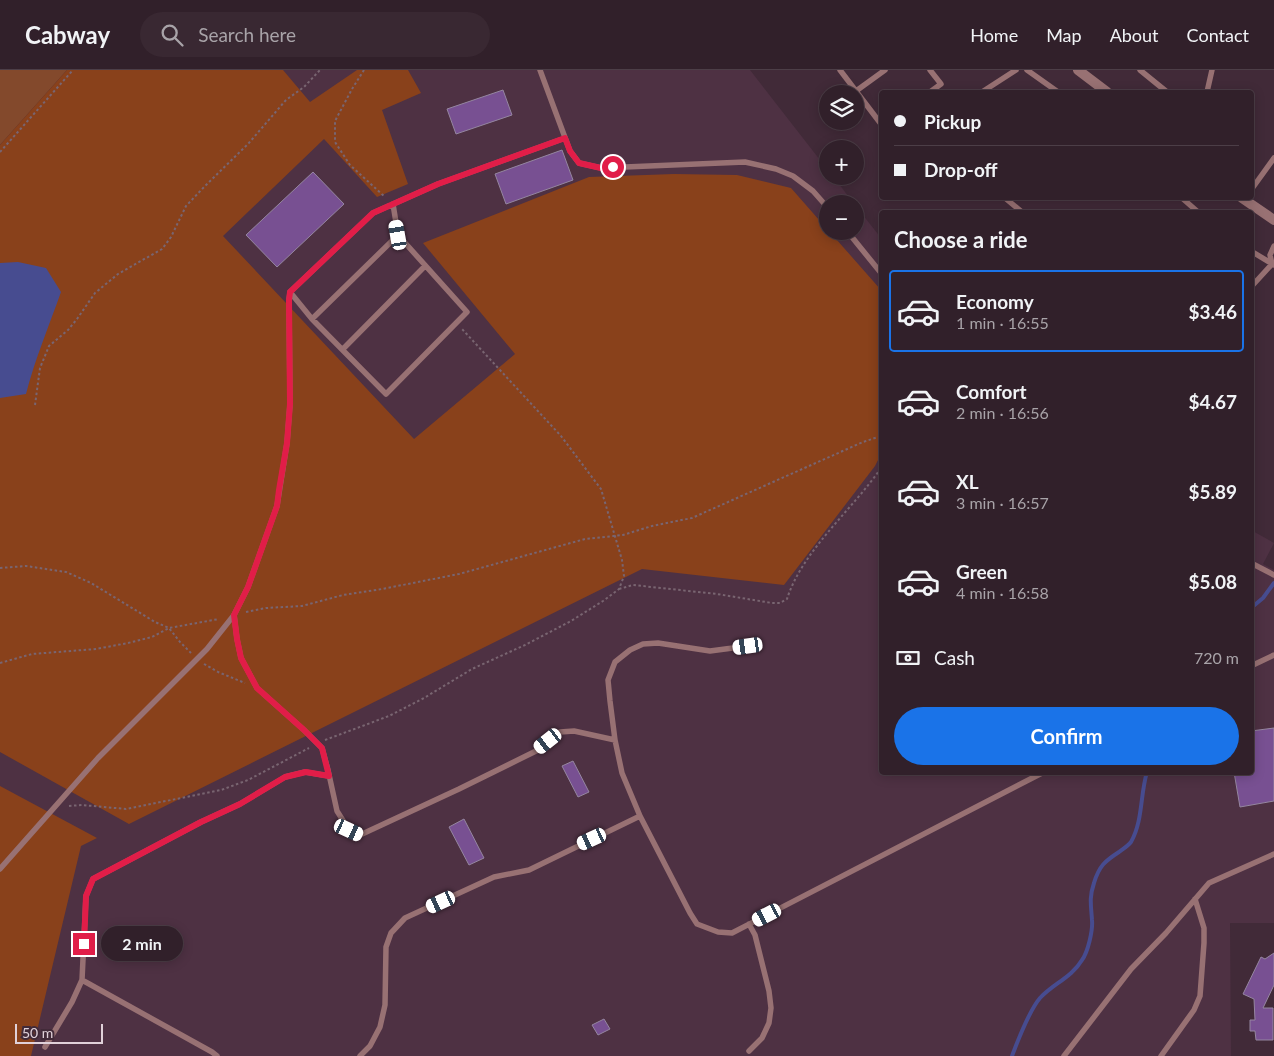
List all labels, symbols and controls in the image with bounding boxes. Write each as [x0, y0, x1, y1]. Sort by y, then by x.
search box [140, 12, 490, 57]
text: Cabway [25, 20, 110, 49]
icon: search [158, 21, 186, 49]
text: Search here [198, 23, 296, 46]
text: Home [970, 24, 1018, 46]
text: Map [1046, 24, 1082, 46]
text: About [1110, 24, 1159, 46]
text: Contact [1187, 24, 1249, 46]
map controls [819, 85, 864, 240]
button: layers [819, 85, 864, 130]
text: Pickup [924, 110, 981, 133]
button: + [819, 140, 864, 185]
route start [602, 156, 624, 178]
text: Drop-off [924, 158, 998, 181]
button: − [819, 195, 864, 240]
car [388, 219, 407, 251]
text: Choose a ride [894, 226, 1028, 253]
icon: car [896, 289, 941, 334]
text: Economy [956, 290, 1034, 313]
text: $3.46 [1188, 300, 1237, 323]
text: 1 min · 16:55 [956, 313, 1049, 332]
icon: car [896, 379, 941, 424]
text: Comfort [956, 380, 1027, 403]
text: $4.67 [1188, 390, 1237, 413]
text: 2 min · 16:56 [956, 403, 1049, 422]
icon: car [896, 469, 941, 514]
text: XL [956, 470, 979, 493]
text: $5.89 [1188, 480, 1237, 503]
text: 3 min · 16:57 [956, 493, 1049, 512]
icon: car [896, 559, 941, 604]
text: Green [956, 560, 1007, 583]
text: $5.08 [1188, 570, 1237, 593]
text: 4 min · 16:58 [956, 583, 1049, 602]
car [732, 636, 763, 656]
icon: cash [894, 644, 922, 672]
text: Cash [934, 646, 975, 669]
text: 720 m [1194, 648, 1239, 667]
button: Confirm [894, 707, 1239, 765]
car [531, 726, 564, 756]
car [332, 817, 365, 843]
car [575, 826, 608, 852]
car [424, 889, 457, 915]
car [750, 902, 783, 928]
callout: 2 min [102, 926, 184, 962]
route end [73, 933, 95, 955]
text: 2 min [122, 934, 162, 953]
scale bar [15, 1021, 102, 1044]
text: 50 m [22, 1024, 53, 1041]

